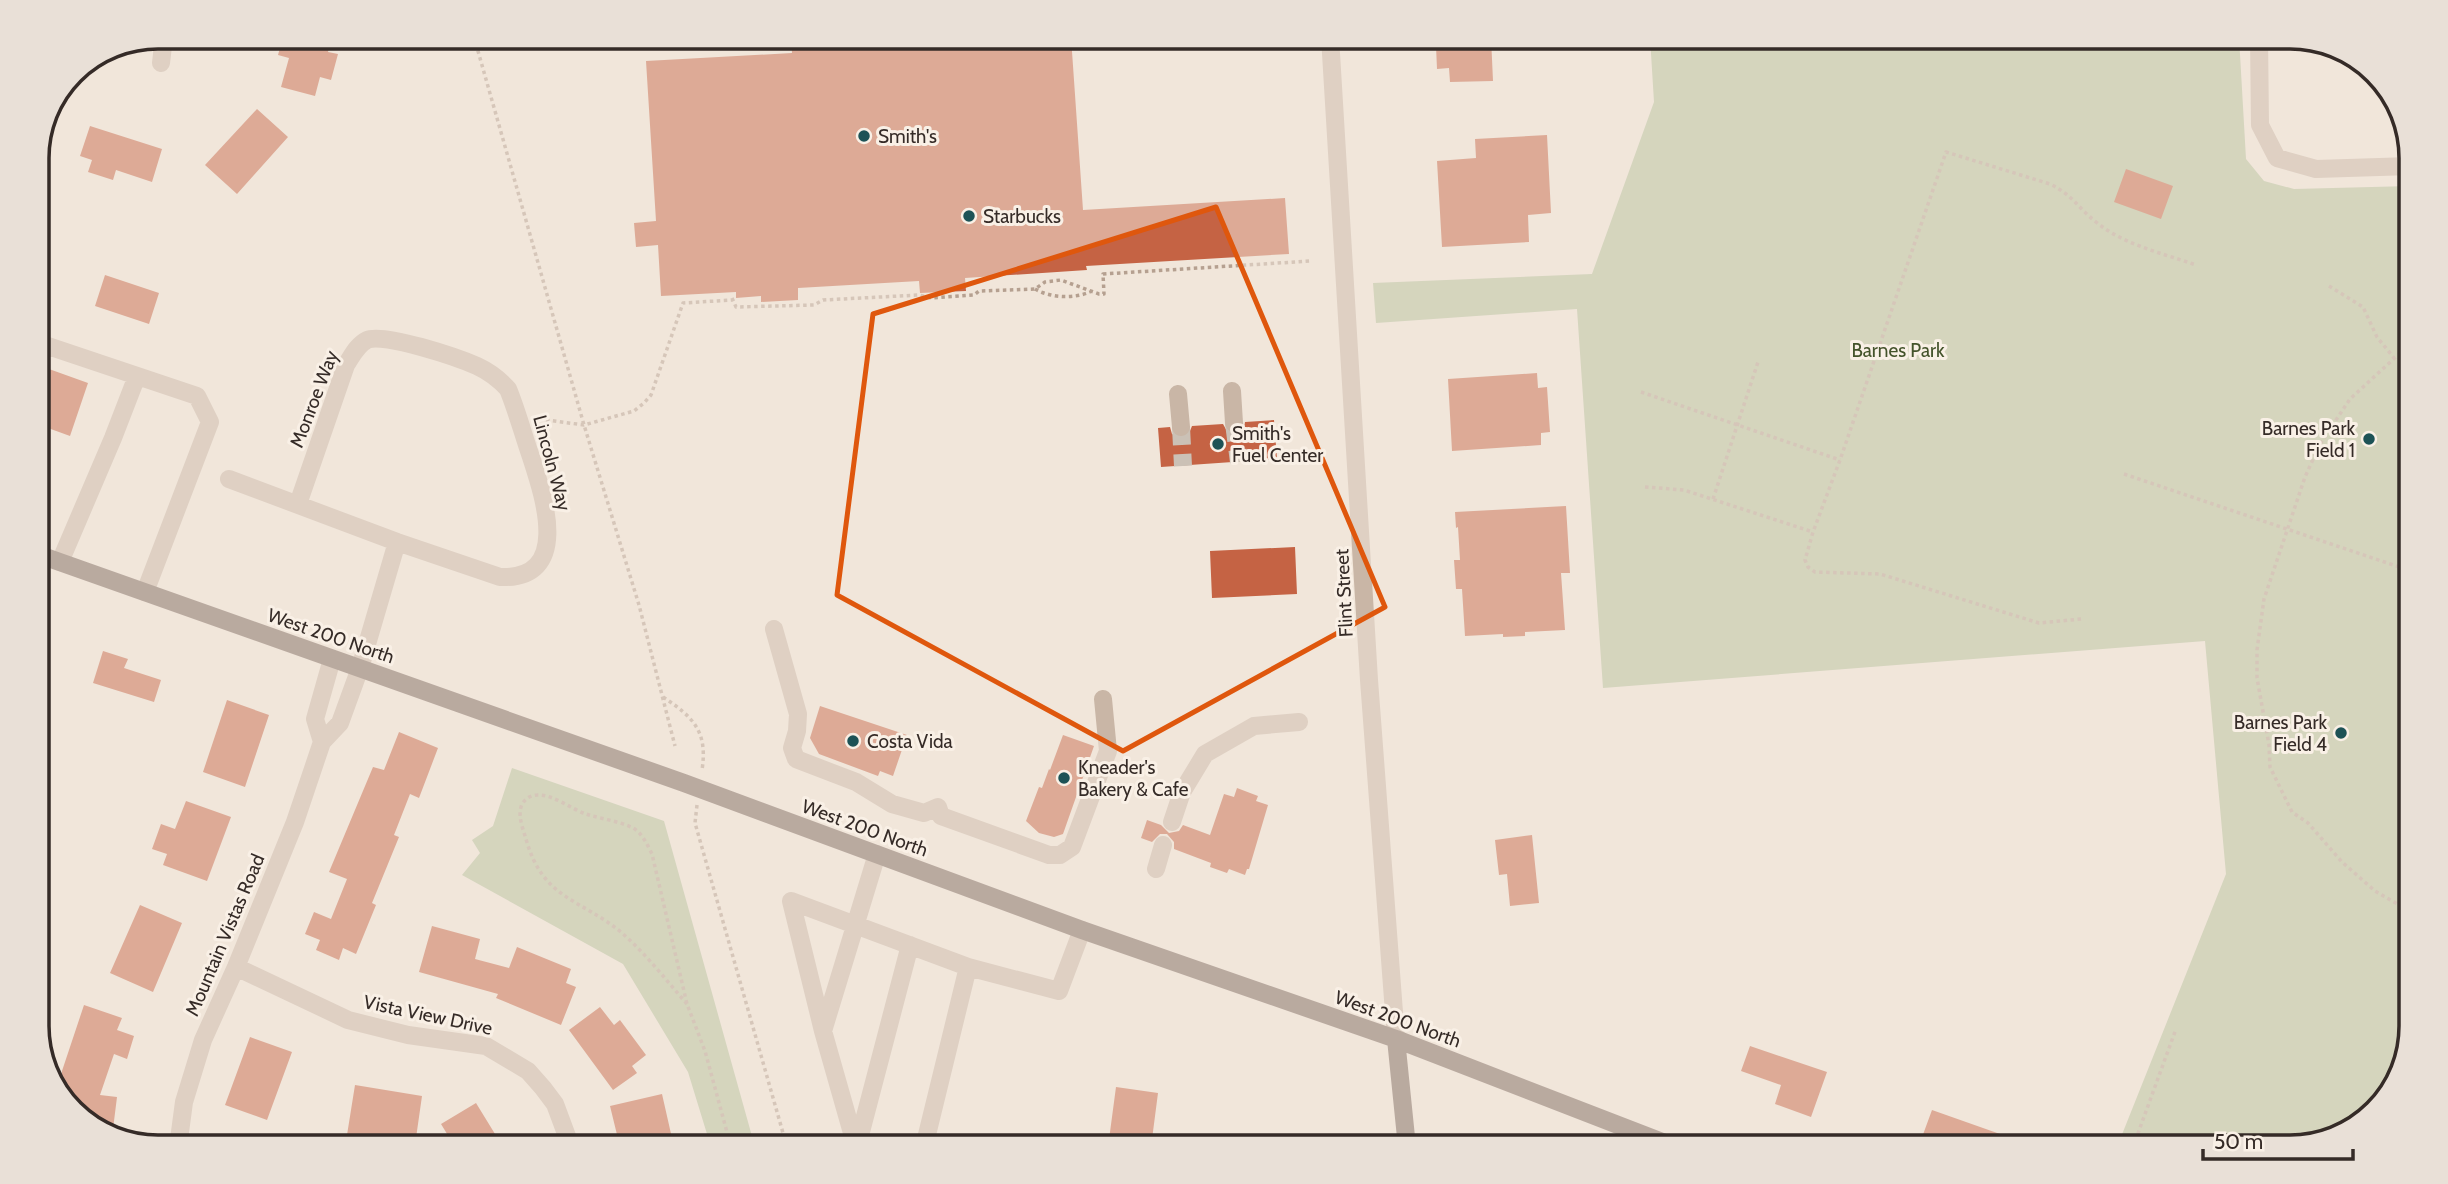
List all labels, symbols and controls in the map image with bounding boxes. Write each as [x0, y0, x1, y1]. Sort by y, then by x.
place label: Smith's [878, 125, 937, 148]
marker: Smith's [856, 128, 872, 144]
place label: Starbucks [983, 205, 1061, 228]
marker: Starbucks [961, 208, 977, 224]
park label: Barnes Park [1851, 339, 1945, 362]
street label: Monroe Way [285, 347, 343, 451]
street label: Lincoln Way [528, 413, 576, 514]
place label: Barnes Park Field 1 [2262, 417, 2355, 462]
place label: Smith's Fuel Center [1232, 422, 1323, 467]
marker: Barnes Park Field 1 [2361, 431, 2377, 447]
marker: Smith's Fuel Center [1210, 436, 1226, 452]
street label: Flint Street [1330, 548, 1358, 638]
street label: West 200 North [265, 604, 397, 668]
place label: Barnes Park Field 4 [2234, 711, 2327, 756]
marker: Barnes Park Field 4 [2333, 725, 2349, 741]
place label: Costa Vida [867, 730, 953, 753]
marker: Costa Vida [845, 733, 861, 749]
place label: Kneader's Bakery & Cafe [1078, 756, 1189, 801]
marker: Kneader's Bakery & Cafe [1056, 770, 1072, 786]
street label: West 200 North [799, 795, 931, 861]
street label: Mountain Vistas Road [180, 851, 270, 1019]
street label: West 200 North [1332, 986, 1464, 1052]
street label: Vista View Drive [362, 990, 495, 1040]
scale bar [2203, 1118, 2354, 1162]
text: 50 m [2214, 1129, 2263, 1154]

